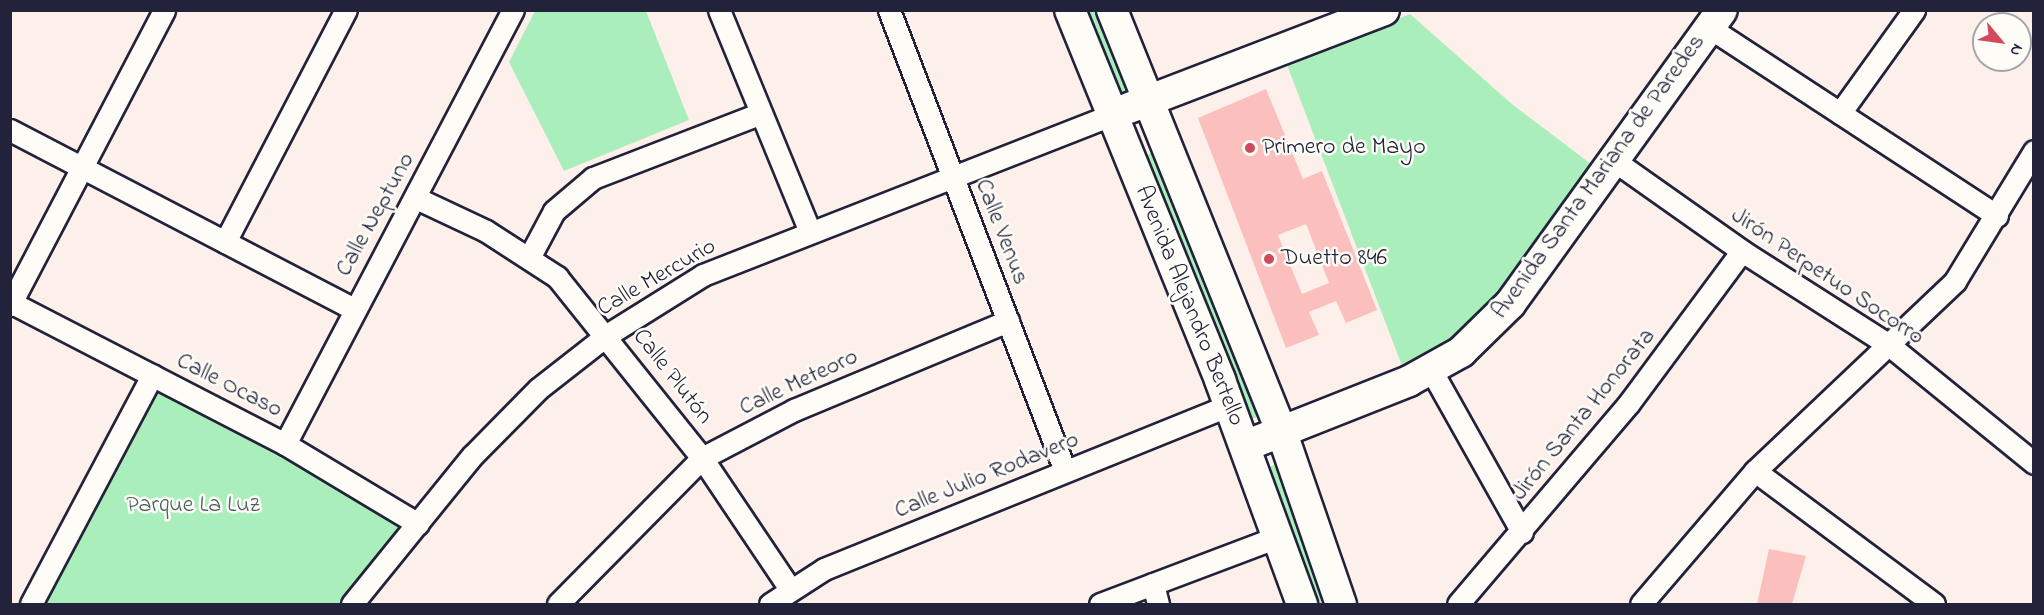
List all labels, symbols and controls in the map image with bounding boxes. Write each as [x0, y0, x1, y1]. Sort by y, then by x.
north arrow [1972, 12, 2032, 72]
street label: Avenida Santa Mariana de Paredes [1486, 29, 1712, 325]
text: N [2003, 39, 2029, 60]
place label: Primero de Mayo [1262, 134, 1426, 162]
marker: Primero de Mayo [1243, 141, 1257, 155]
street label: Calle Neptuno [330, 148, 422, 282]
street label: Calle Venus [968, 175, 1034, 289]
street label: Avenida Alejandro Bertello [1128, 182, 1250, 430]
street label: Jirón Perpetuo Socorro [1725, 202, 1929, 352]
street label: Calle Mercurio [593, 232, 721, 324]
place label: Duetto 846 [1281, 245, 1387, 273]
marker: Duetto 846 [1262, 252, 1276, 266]
street label: Calle Plutón [626, 323, 718, 431]
street label: Jirón Santa Honorata [1506, 323, 1662, 507]
street label: Calle Meteoro [735, 343, 863, 423]
street label: Calle Ocaso [171, 347, 287, 425]
street label: Calle Julio Rodavero [891, 426, 1083, 526]
park label: Parque La Luz [126, 492, 260, 520]

